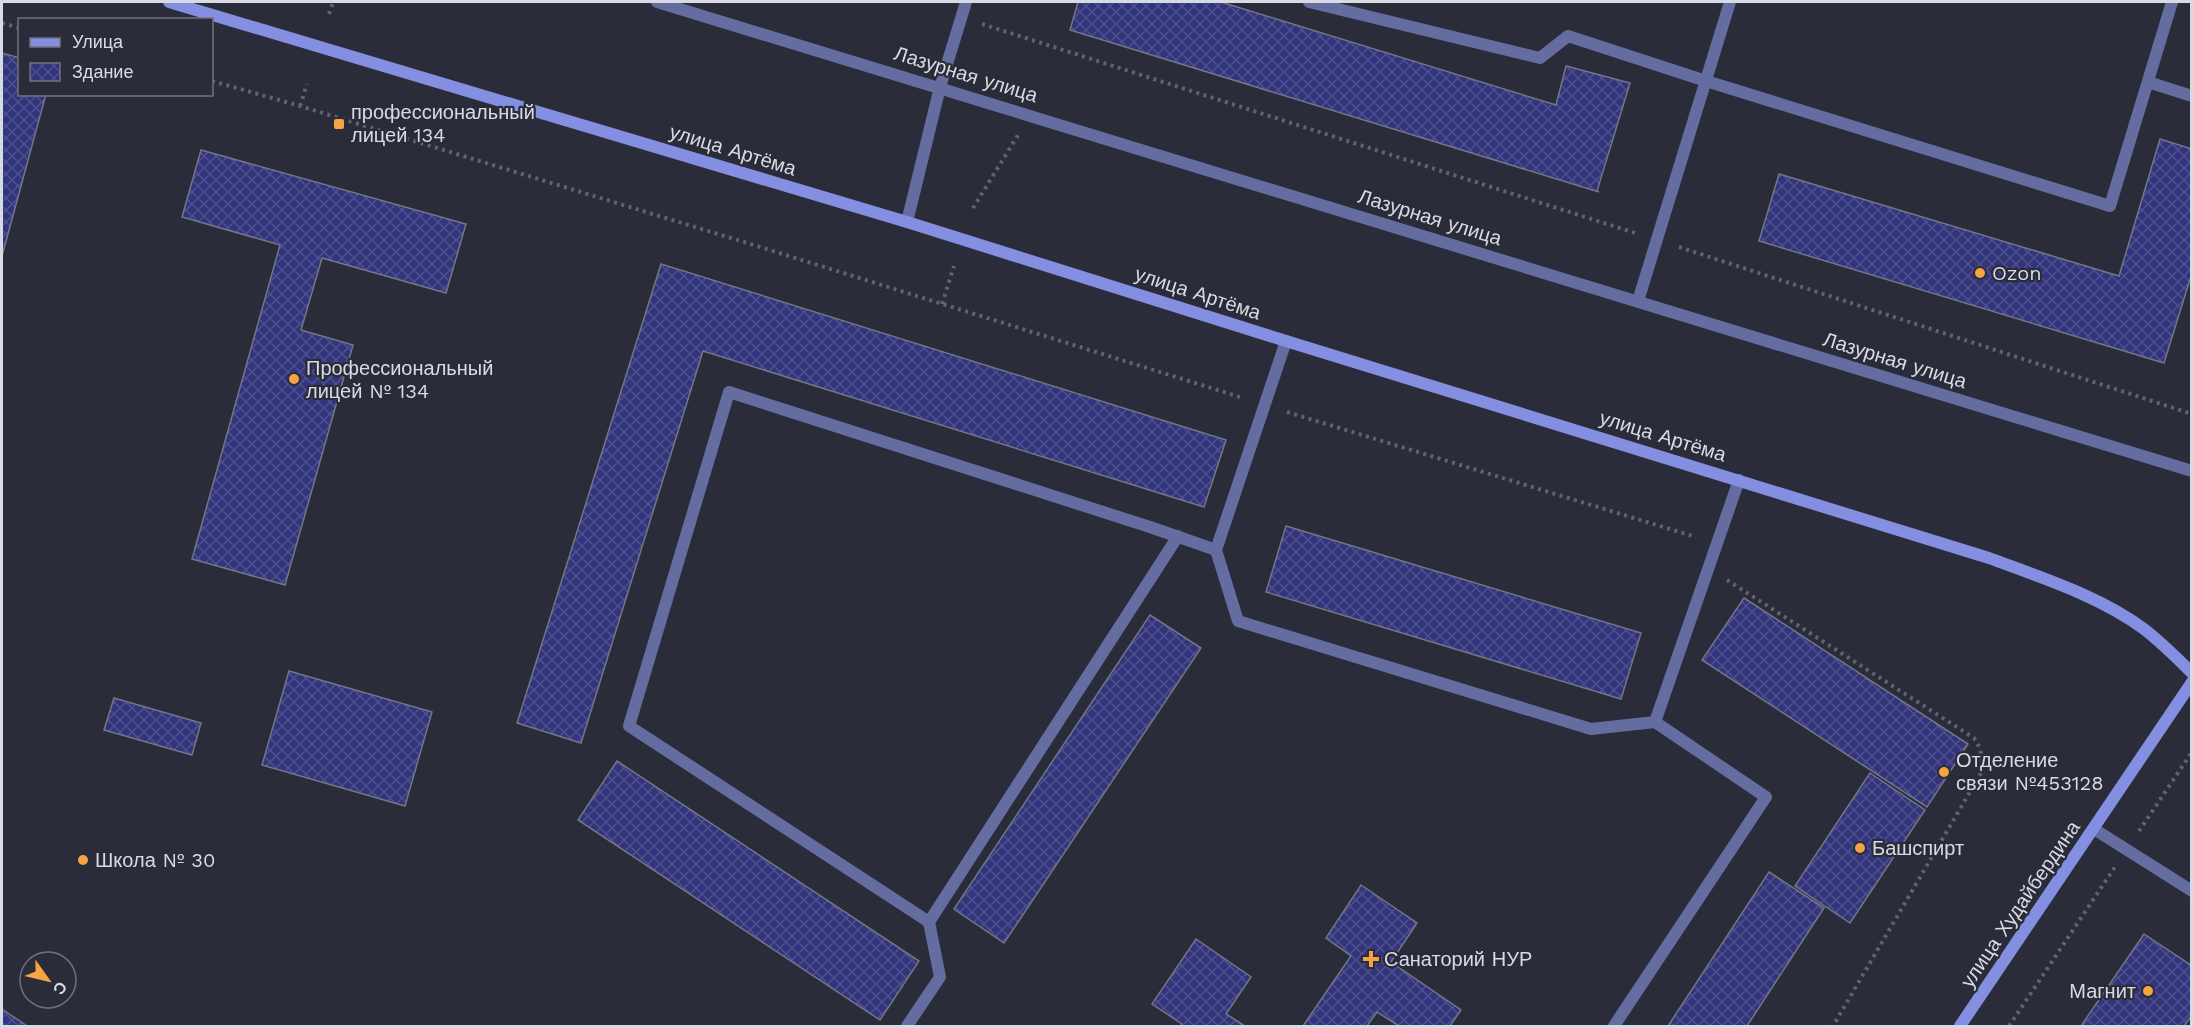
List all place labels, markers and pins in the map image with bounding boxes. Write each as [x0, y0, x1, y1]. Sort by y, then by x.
place label: профессиональный лицей 134 [351, 100, 535, 147]
marker: профессиональный лицей 134 [332, 117, 346, 131]
place label: Ozon [1992, 261, 2042, 285]
marker: Ozon [1973, 266, 1987, 280]
place label: Профессиональный лицей № 134 [306, 356, 493, 403]
marker: Профессиональный лицей № 134 [287, 372, 301, 386]
place label: Отделение связи №453128 [1956, 748, 2104, 795]
marker: Отделение связи №453128 [1937, 765, 1951, 779]
place label: Башспирт [1872, 836, 1964, 860]
marker: Башспирт [1853, 841, 1867, 855]
place label: Школа № 30 [95, 848, 215, 872]
marker: Школа № 30 [76, 853, 90, 867]
place label: Санаторий НУР [1384, 947, 1532, 971]
marker: Санаторий НУР [1362, 950, 1380, 968]
place label: Магнит [2069, 979, 2136, 1003]
marker: Магнит [2141, 984, 2155, 998]

